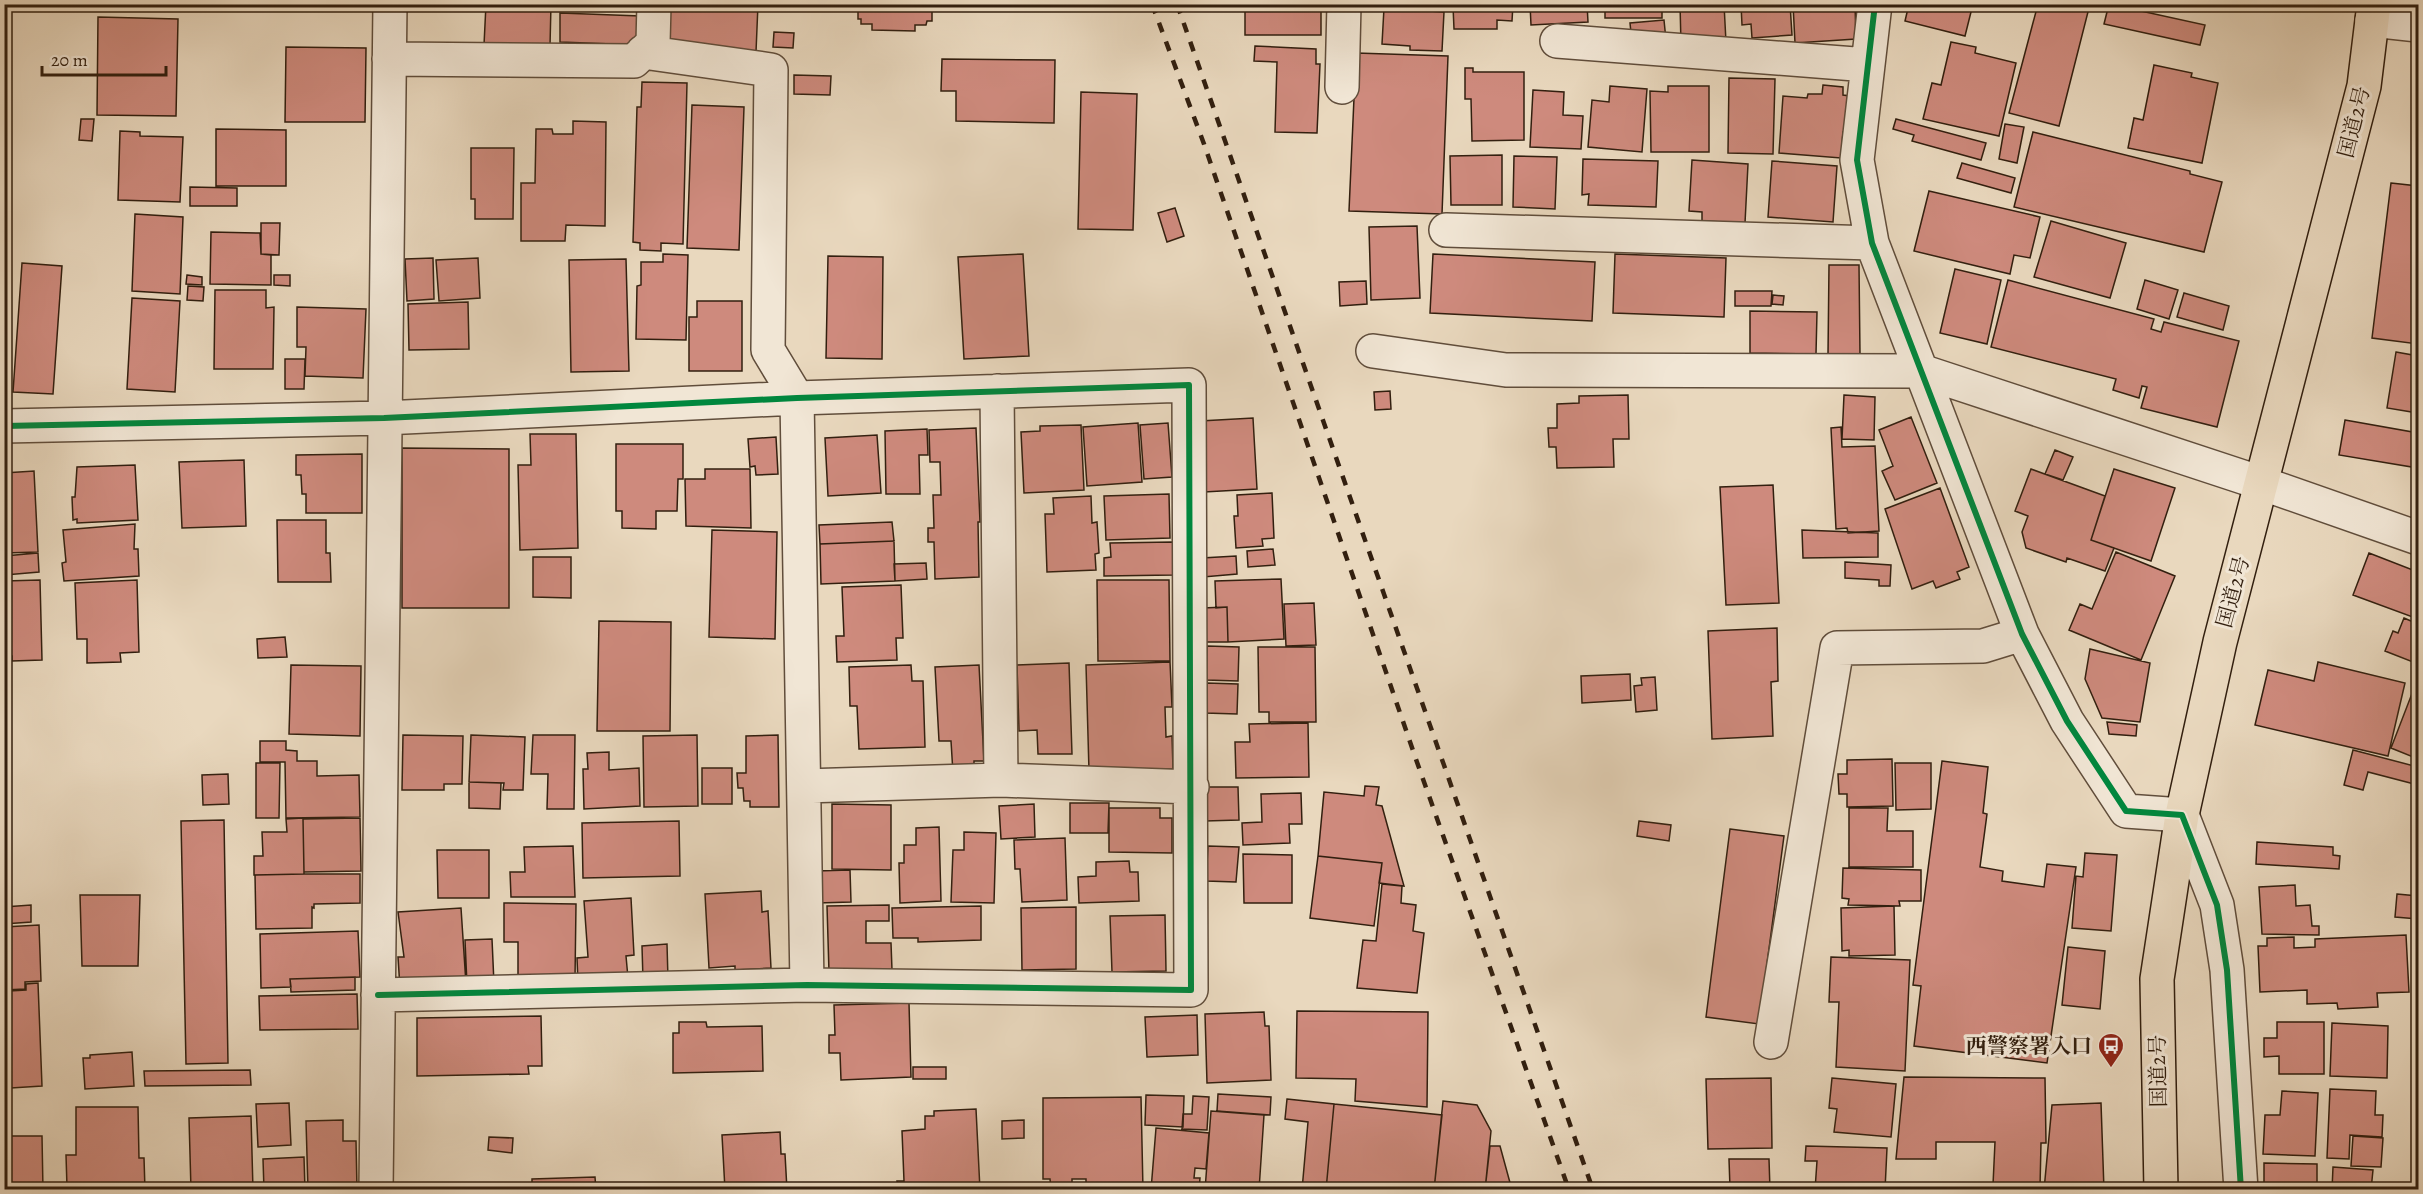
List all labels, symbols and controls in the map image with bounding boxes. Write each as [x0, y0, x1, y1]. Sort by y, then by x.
scale bar [42, 39, 166, 77]
text: 20 m [51, 48, 88, 72]
street label: 国道2号 [2332, 83, 2376, 161]
street label: 国道2号 [2210, 553, 2256, 631]
bus stop icon: 西警察署入口 [2096, 1031, 2126, 1069]
place label: 西警察署入口 [1966, 1032, 2092, 1060]
street label: 国道2号 [2143, 1034, 2173, 1108]

